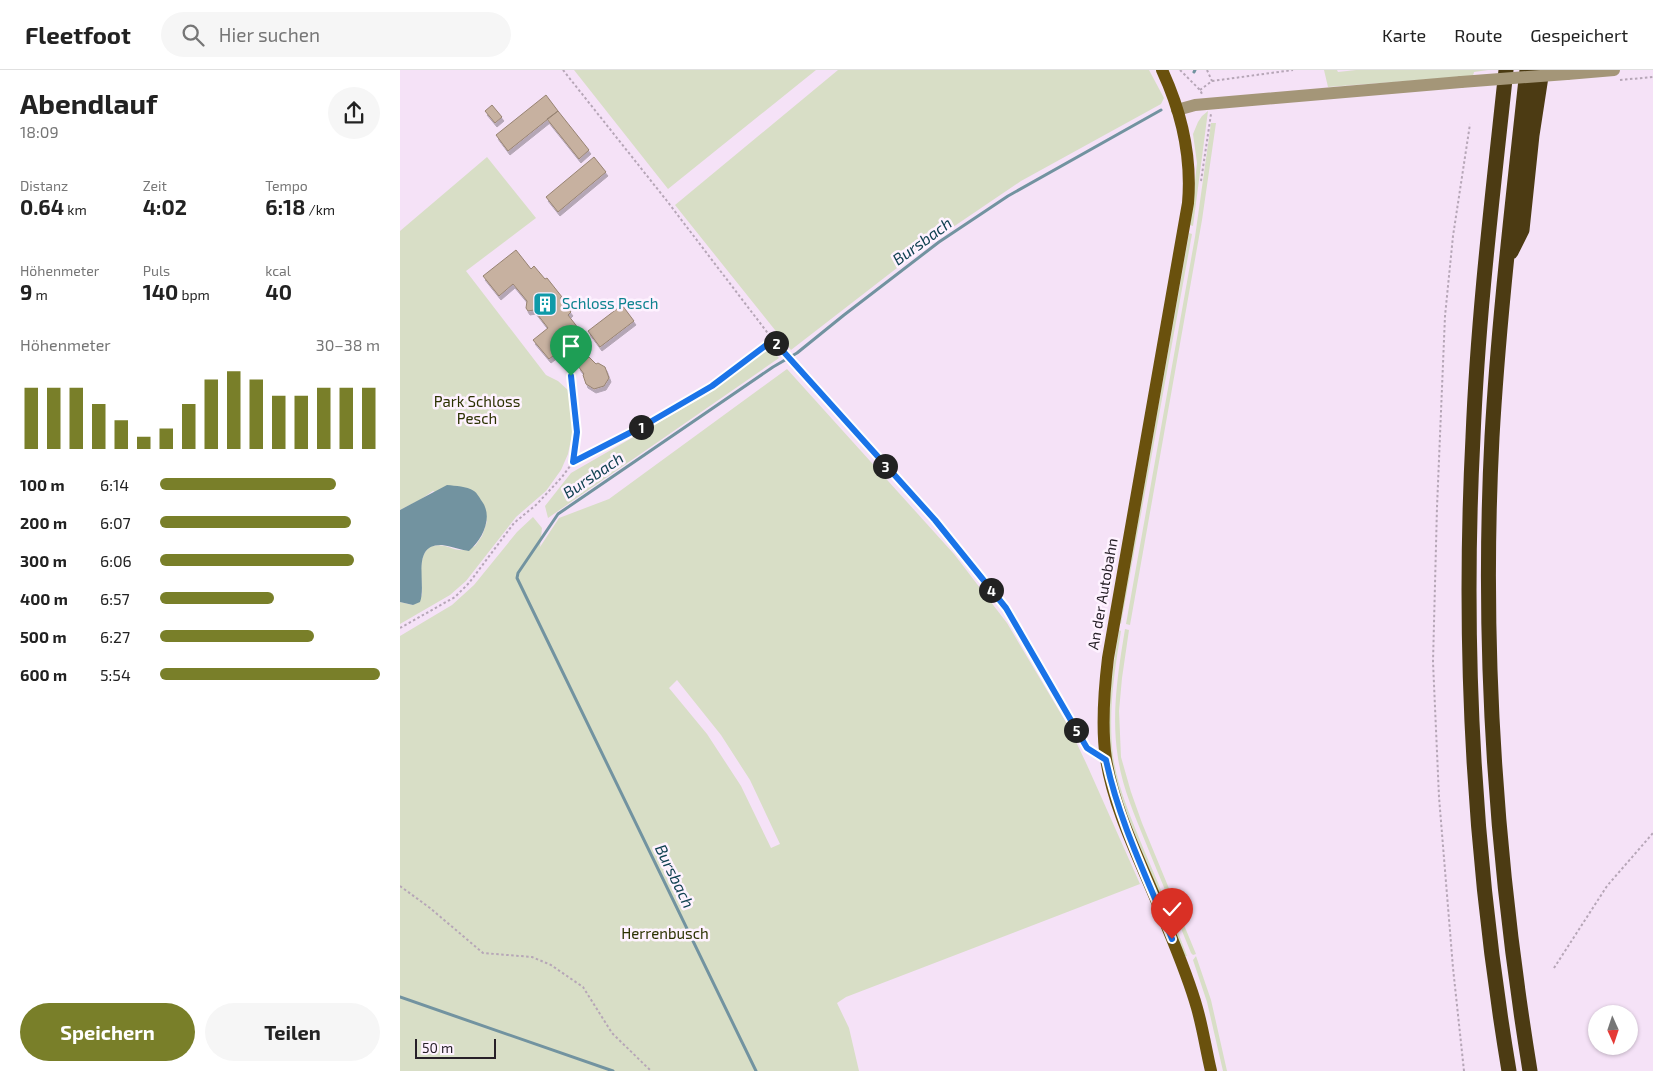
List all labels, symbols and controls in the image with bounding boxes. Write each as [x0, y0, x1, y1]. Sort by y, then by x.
search box [161, 12, 511, 57]
text: Fleetfoot [25, 20, 131, 49]
icon: search [179, 21, 207, 49]
text: Hier suchen [219, 23, 320, 46]
text: Karte [1382, 24, 1426, 46]
text: Route [1454, 24, 1502, 46]
text: Gespeichert [1530, 24, 1628, 46]
text: Abendlauf [20, 86, 157, 120]
button: share [328, 87, 380, 139]
text: 18:09 [20, 122, 59, 141]
text: Distanz [20, 177, 68, 194]
text: Zeit [143, 177, 167, 194]
text: Tempo [265, 177, 308, 194]
text: 0.64 [20, 194, 64, 219]
text: 4:02 [143, 194, 187, 219]
text: 6:18 [265, 194, 305, 219]
text: km [64, 201, 87, 218]
text: /km [305, 201, 335, 218]
water label: Bursbach [888, 213, 955, 268]
text: Höhenmeter [20, 262, 99, 279]
text: Puls [143, 262, 170, 279]
text: kcal [265, 262, 291, 279]
text: 9 [20, 279, 32, 304]
text: 140 [143, 279, 178, 304]
text: 40 [265, 279, 292, 304]
text: m [32, 286, 48, 303]
text: bpm [178, 286, 210, 303]
building icon: Schloss Pesch [532, 291, 558, 317]
place label: Schloss Pesch [562, 294, 659, 312]
pin [550, 325, 592, 376]
pin: 2 [764, 330, 788, 356]
icon: arrive [557, 332, 585, 360]
text: Höhenmeter [20, 335, 111, 354]
text: 30–38 m [316, 335, 380, 354]
text: 2 [772, 335, 781, 352]
park label: Park Schloss Pesch [434, 392, 520, 427]
pin: 1 [628, 414, 654, 440]
text: 1 [638, 419, 645, 436]
water label: Bursbach [559, 447, 627, 502]
pin: 3 [872, 454, 898, 478]
text: 3 [882, 458, 889, 475]
text: 100 m [20, 475, 65, 494]
text: 6:14 [100, 475, 129, 494]
text: 200 m [20, 513, 67, 532]
text: 6:07 [100, 513, 131, 532]
street label: An der Autobahn [1083, 537, 1121, 651]
text: 300 m [20, 551, 67, 570]
text: 6:06 [100, 551, 132, 570]
pin: 4 [978, 578, 1004, 602]
text: 4 [987, 582, 996, 599]
text: 400 m [20, 589, 68, 608]
text: 6:57 [100, 589, 130, 608]
text: 500 m [20, 627, 67, 646]
text: 6:27 [100, 627, 130, 646]
text: 600 m [20, 665, 67, 684]
text: 5:54 [100, 665, 131, 684]
pin: 5 [1064, 718, 1088, 742]
text: 5 [1073, 722, 1080, 739]
water label: Bursbach [652, 841, 699, 911]
pin [1151, 888, 1193, 939]
icon: check [1158, 895, 1186, 923]
park label: Herrenbusch [621, 924, 709, 942]
button: Speichern [20, 1003, 195, 1061]
button: Teilen [205, 1003, 380, 1061]
north arrow [1588, 1005, 1638, 1055]
map controls [1588, 1005, 1638, 1055]
scale bar [415, 1036, 496, 1059]
text: 50 m [422, 1039, 453, 1056]

